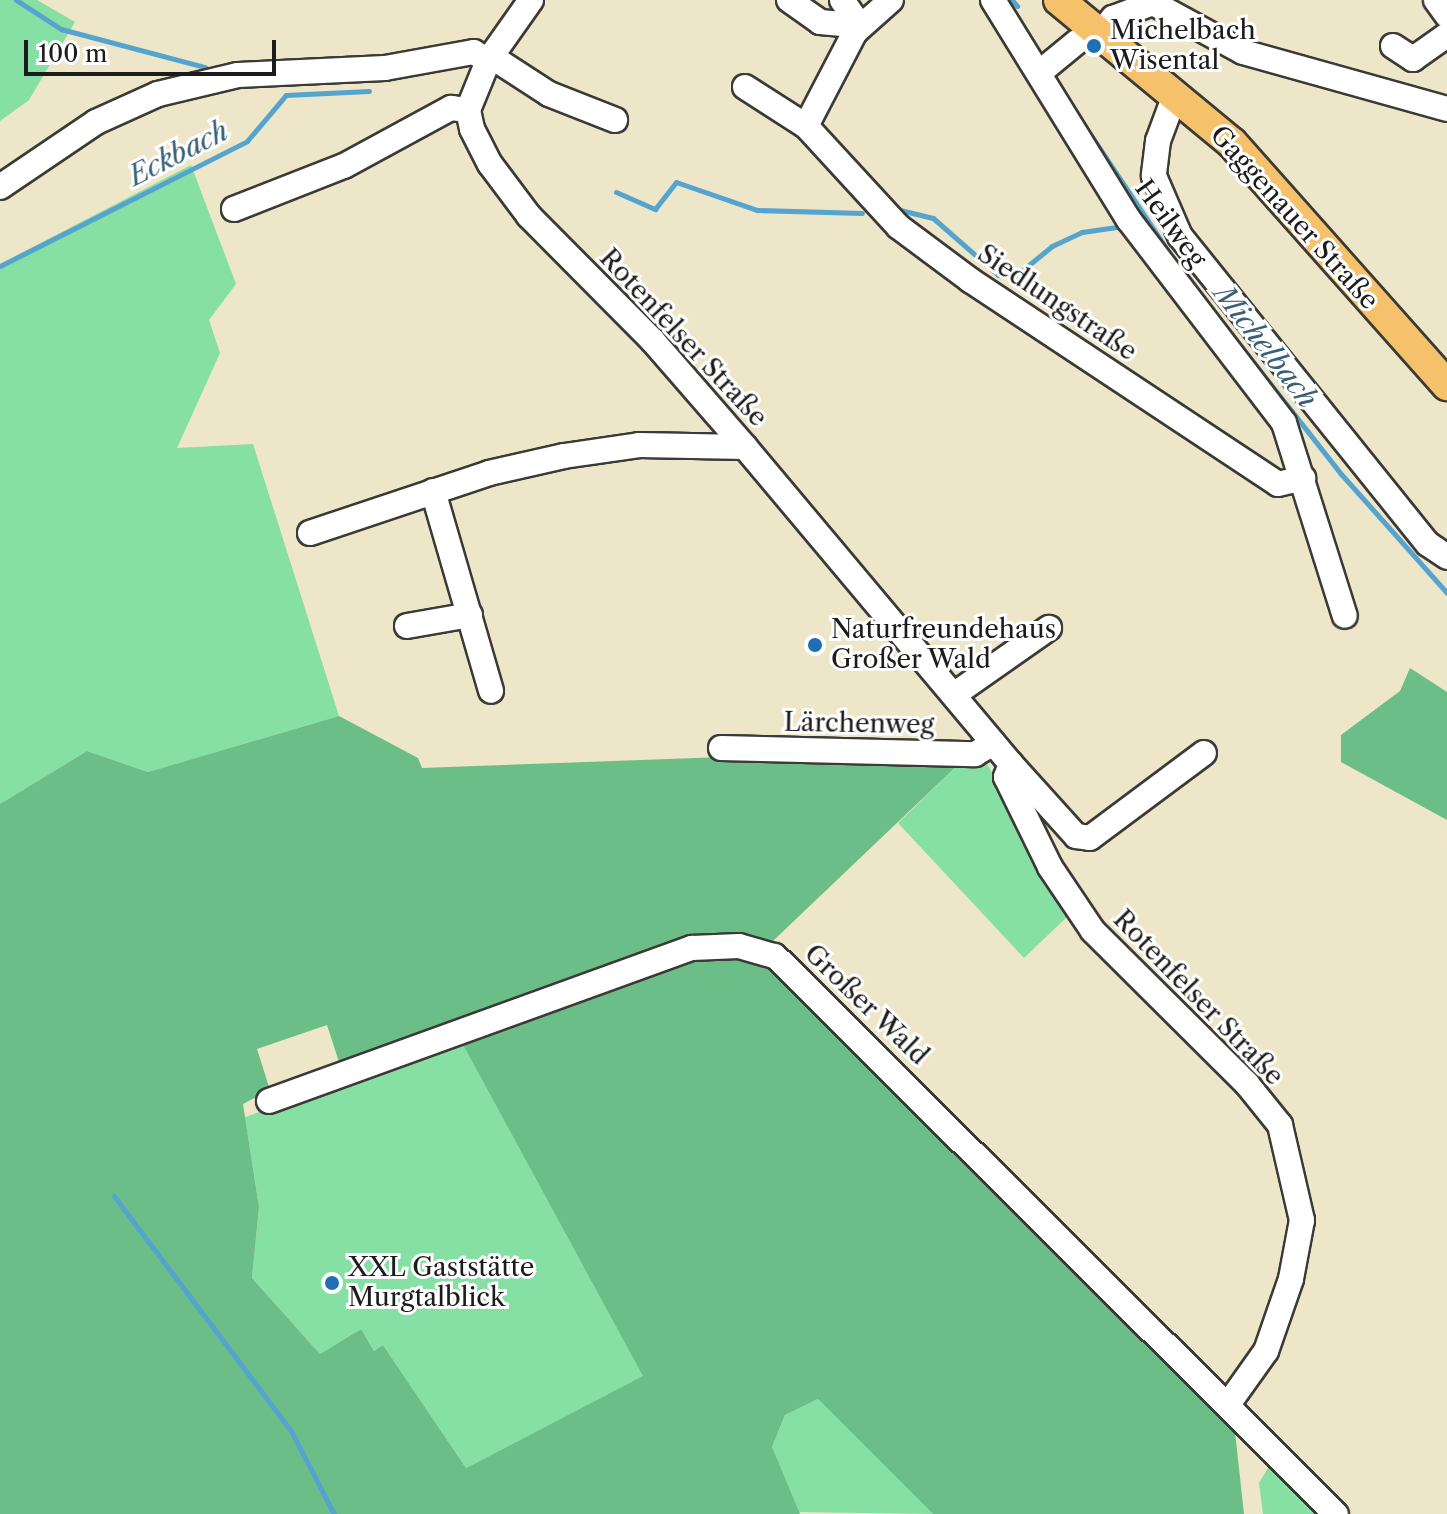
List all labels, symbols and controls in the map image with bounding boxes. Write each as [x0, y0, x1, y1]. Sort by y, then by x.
place label: Michelbach Wisental [1110, 15, 1256, 76]
scale bar [28, 24, 280, 74]
marker: Michelbach Wisental [1085, 37, 1103, 55]
text: 100 m [38, 39, 107, 68]
water label: Eckbach [122, 114, 234, 192]
street label: Gaggenauer Straße [1203, 120, 1385, 316]
street label: Heilweg [1128, 174, 1212, 274]
street label: Siedlungstraße [972, 238, 1142, 368]
street label: Rotenfelser Straße [593, 243, 773, 433]
water label: Michelbach [1207, 278, 1325, 414]
place label: Naturfreundehaus Großer Wald [831, 614, 1056, 676]
marker: Naturfreundehaus Großer Wald [806, 636, 824, 654]
street label: Lärchenweg [783, 707, 935, 741]
street label: Rotenfelser Straße [1106, 904, 1290, 1092]
street label: Großer Wald [797, 938, 935, 1072]
place label: XXL Gaststätte Murgtalblick [348, 1252, 535, 1314]
marker: XXL Gaststätte Murgtalblick [323, 1274, 341, 1292]

